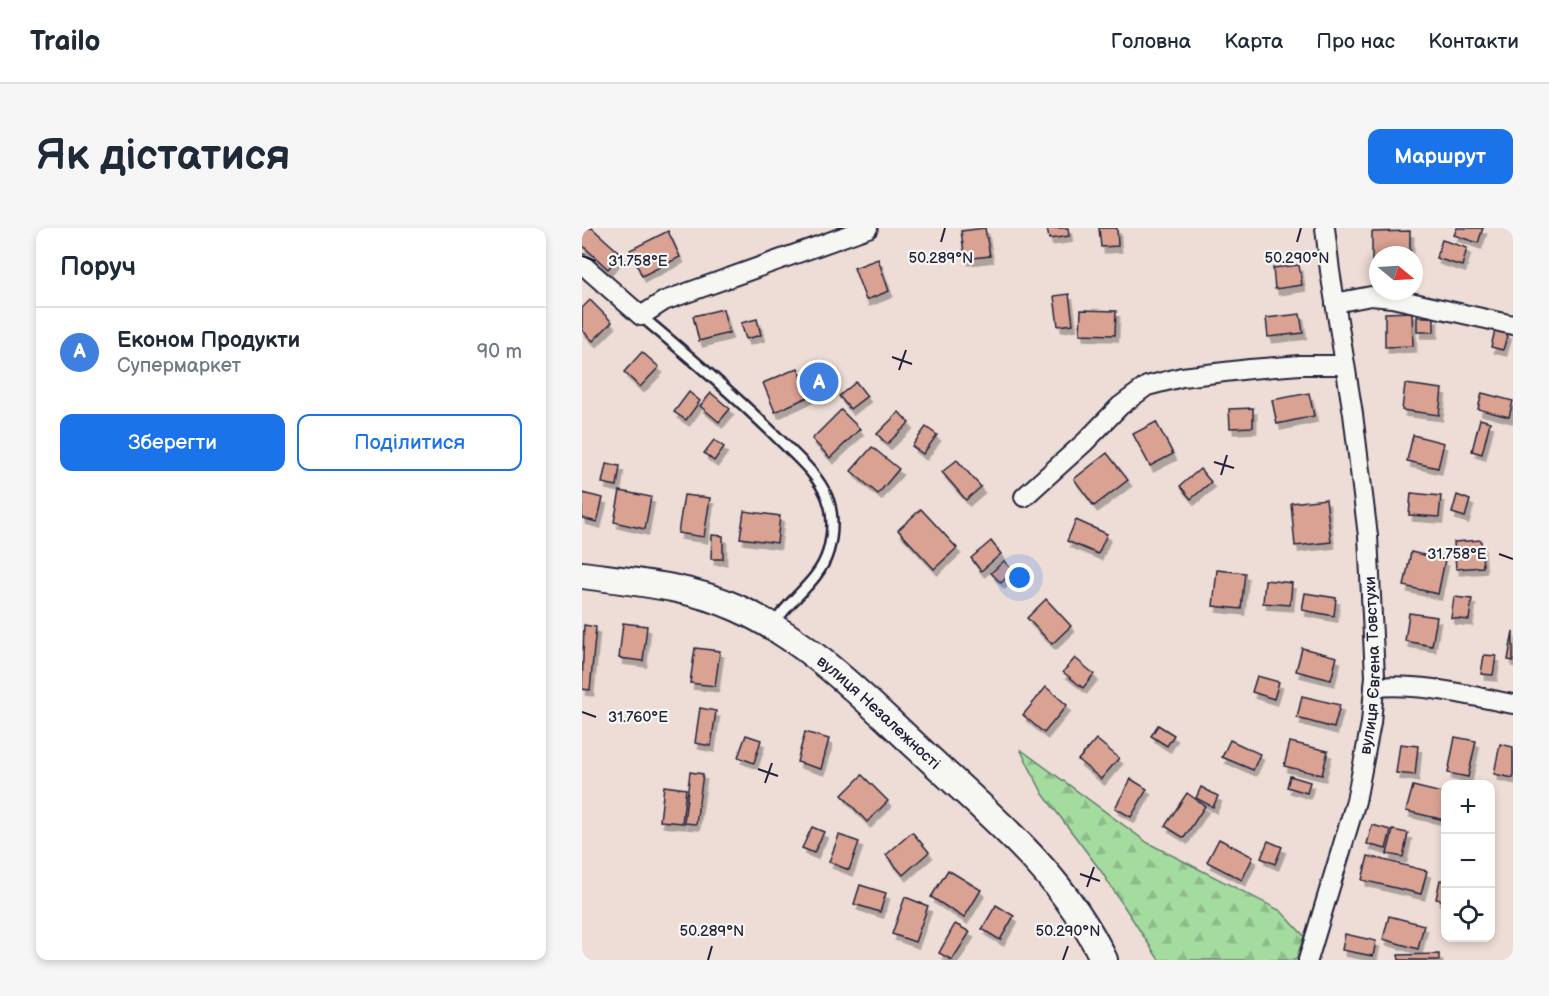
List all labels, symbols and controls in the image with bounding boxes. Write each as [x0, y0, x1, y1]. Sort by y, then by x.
text: Trailo [30, 25, 101, 58]
text: Головна [1111, 29, 1191, 54]
text: Карта [1224, 29, 1283, 54]
text: Про нас [1316, 29, 1395, 54]
text: Контакти [1428, 29, 1519, 54]
button: Маршрут [1368, 129, 1513, 184]
text: Як дістатися [36, 131, 290, 182]
north arrow [1369, 246, 1423, 300]
text: 50.289°N [909, 249, 973, 268]
text: 50.290°N [1265, 249, 1329, 268]
text: Поруч [60, 252, 136, 283]
text: 31.758°E [608, 252, 668, 271]
text: Економ Продукти [117, 327, 300, 354]
text: A [73, 340, 86, 364]
text: 90 m [477, 340, 522, 364]
text: Супермаркет [117, 354, 241, 378]
pin: A [800, 360, 838, 404]
button: Зберегти [60, 414, 285, 471]
button: Поділитися [297, 414, 522, 471]
text: 31.758°E [1427, 545, 1487, 564]
your location [1005, 563, 1034, 592]
street label: вулиця Євгена Товстухи [1356, 576, 1385, 756]
street label: вулиця Незалежності [813, 652, 944, 773]
text: 31.760°E [608, 708, 668, 727]
map controls [1441, 780, 1495, 942]
button: + [1441, 780, 1495, 834]
button: − [1441, 834, 1495, 888]
button: locate [1441, 888, 1495, 942]
text: 50.289°N [680, 922, 744, 941]
text: 50.290°N [1036, 922, 1100, 941]

